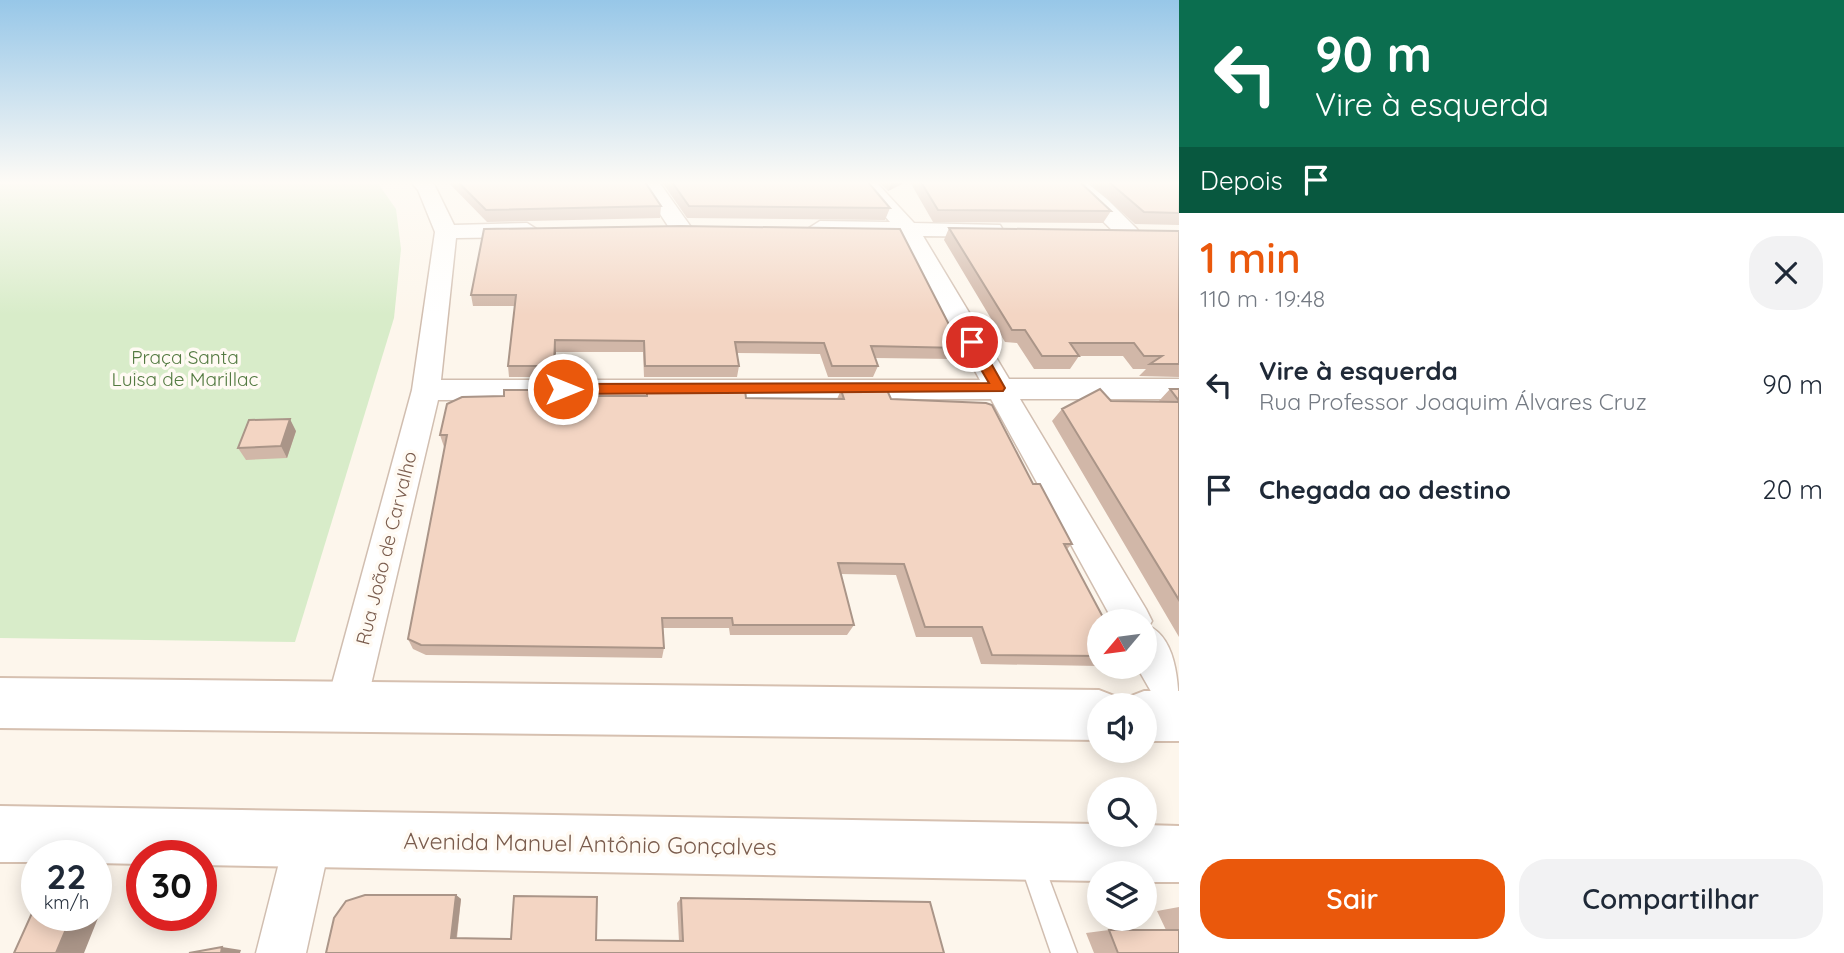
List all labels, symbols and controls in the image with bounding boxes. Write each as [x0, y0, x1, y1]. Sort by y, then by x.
text: 90 m [1315, 23, 1432, 84]
icon: left [1200, 28, 1291, 119]
text: Vire à esquerda [1315, 84, 1549, 124]
icon: arrive [1297, 161, 1335, 199]
text: Depois [1200, 164, 1283, 197]
text: 1 min [1200, 231, 1301, 284]
button: close [1749, 236, 1823, 310]
text: 110 m · 19:48 [1200, 284, 1325, 313]
pin [942, 312, 1002, 372]
icon: arrive [953, 323, 991, 361]
park label: Praça Santa Luisa de Marillac [112, 345, 259, 391]
position arrow [526, 352, 600, 426]
text: Vire à esquerda [1259, 354, 1458, 387]
icon: left [1200, 366, 1238, 404]
text: 90 m [1762, 368, 1823, 401]
text: Rua Professor Joaquim Álvares Cruz [1259, 387, 1647, 416]
street label: Rua João de Carvalho [350, 449, 422, 647]
icon: arrive [1200, 471, 1238, 509]
text: Chegada ao destino [1259, 473, 1511, 506]
text: 20 m [1762, 473, 1823, 506]
north arrow [1087, 609, 1157, 679]
map controls [1087, 609, 1157, 931]
button: sound [1087, 693, 1157, 763]
button: search [1087, 777, 1157, 847]
street label: Avenida Manuel Antônio Gonçalves [403, 826, 777, 861]
speed limit sign: 30 [126, 840, 217, 931]
text: 22 [47, 854, 86, 898]
button: Sair [1200, 859, 1505, 939]
button: Compartilhar [1519, 859, 1823, 939]
button: layers [1087, 861, 1157, 931]
text: km/h [44, 891, 89, 914]

